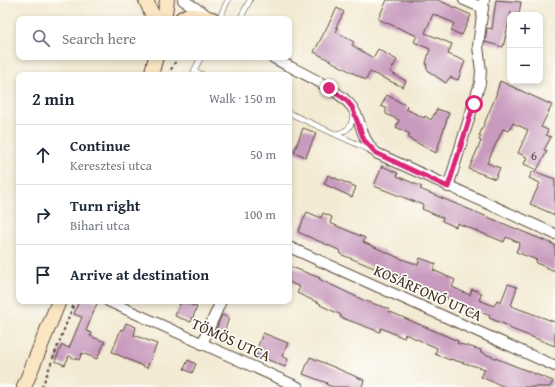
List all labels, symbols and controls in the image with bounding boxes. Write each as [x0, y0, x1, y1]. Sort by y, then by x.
map controls [507, 12, 543, 84]
button: + [507, 12, 543, 48]
search box [16, 16, 292, 60]
icon: search [30, 27, 52, 49]
text: Search here [62, 28, 136, 49]
button: − [507, 48, 543, 84]
route end [320, 79, 338, 97]
text: 2 min [32, 86, 74, 111]
text: Walk · 150 m [209, 89, 276, 108]
route start [465, 95, 483, 113]
text: Continue [70, 135, 131, 156]
icon: ahead [32, 144, 54, 166]
text: 50 m [250, 145, 276, 164]
house number: 6 [531, 146, 537, 165]
text: Keresztesi utca [70, 156, 152, 175]
text: Turn right [70, 195, 141, 216]
icon: right [32, 204, 54, 226]
text: 100 m [244, 205, 276, 224]
text: Bihari utca [70, 216, 130, 235]
street label: KOSÁRFONÓ UTCA [371, 259, 486, 326]
icon: arrive [32, 264, 54, 286]
text: Arrive at destination [70, 264, 209, 285]
street label: TÖMÖS UTCA [188, 313, 274, 366]

